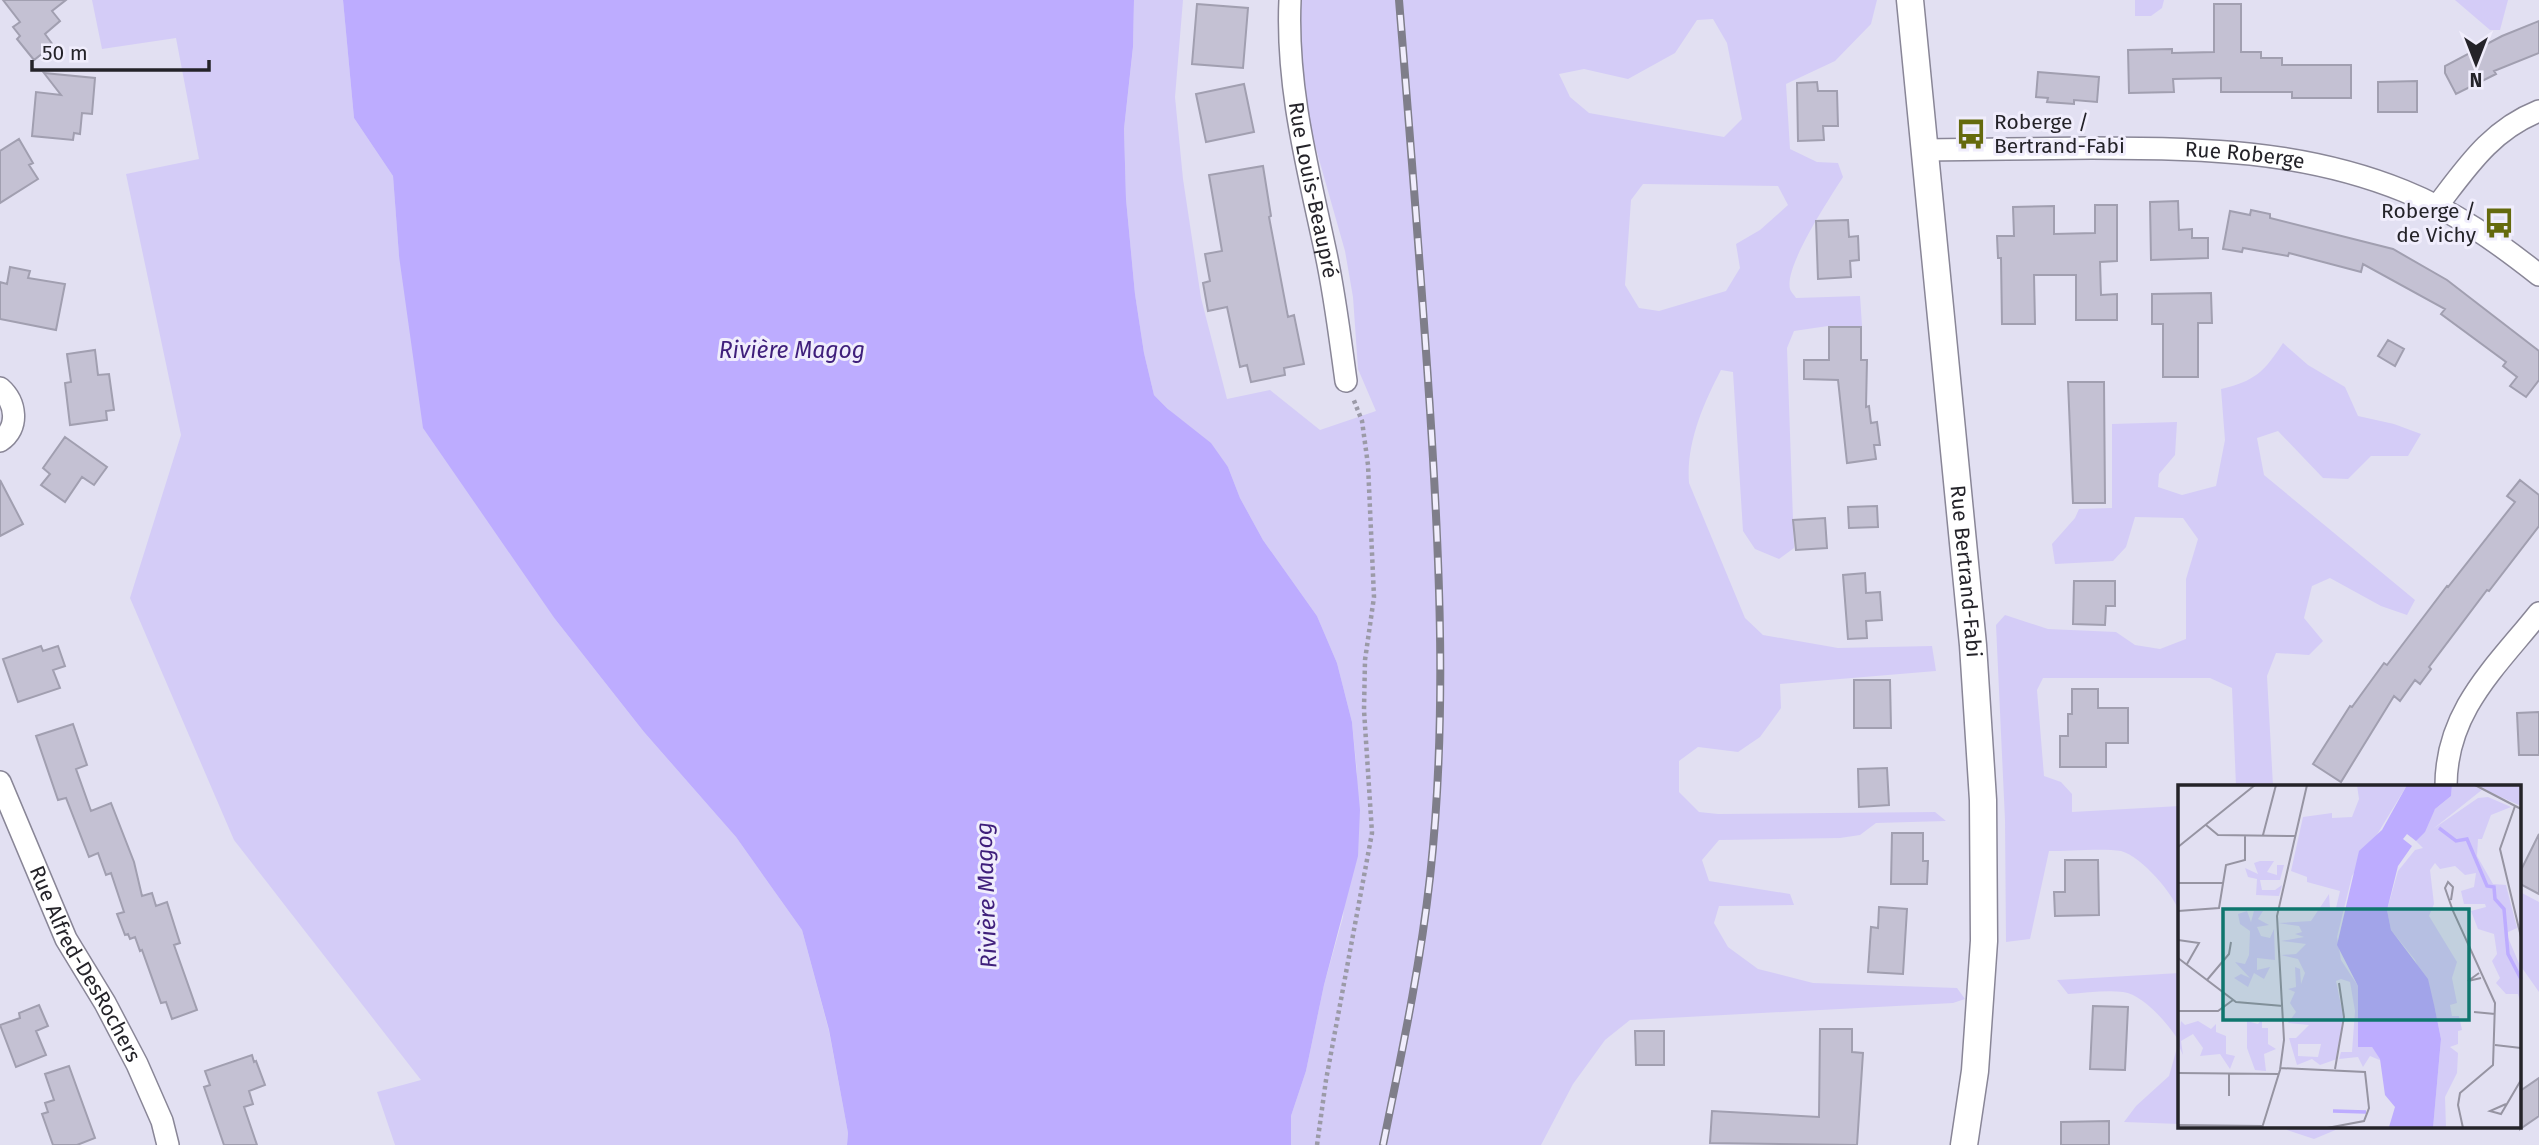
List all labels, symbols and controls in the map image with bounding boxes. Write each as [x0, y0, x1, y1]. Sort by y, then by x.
scale bar [32, 28, 208, 72]
north arrow [2441, 28, 2511, 98]
text: 50 m [42, 40, 88, 66]
text: N [2470, 68, 2482, 91]
street label: Rue Louis-Beaupré [1283, 100, 1344, 280]
place label: Roberge / Bertrand-Fabi [1994, 109, 2125, 159]
bus stop icon: Roberge / Bertrand-Fabi [1954, 117, 1988, 151]
street label: Rue Roberge [2184, 136, 2307, 175]
place label: Roberge / de Vichy [2381, 198, 2477, 248]
bus stop icon: Roberge / de Vichy [2482, 206, 2516, 240]
water label: Rivière Magog [719, 336, 865, 364]
street label: Rue Bertrand-Fabi [1944, 484, 1987, 658]
inset map [2178, 785, 2522, 1128]
water label: Rivière Magog [969, 821, 1003, 969]
street label: Rue Alfred-DesRochers [24, 862, 147, 1067]

